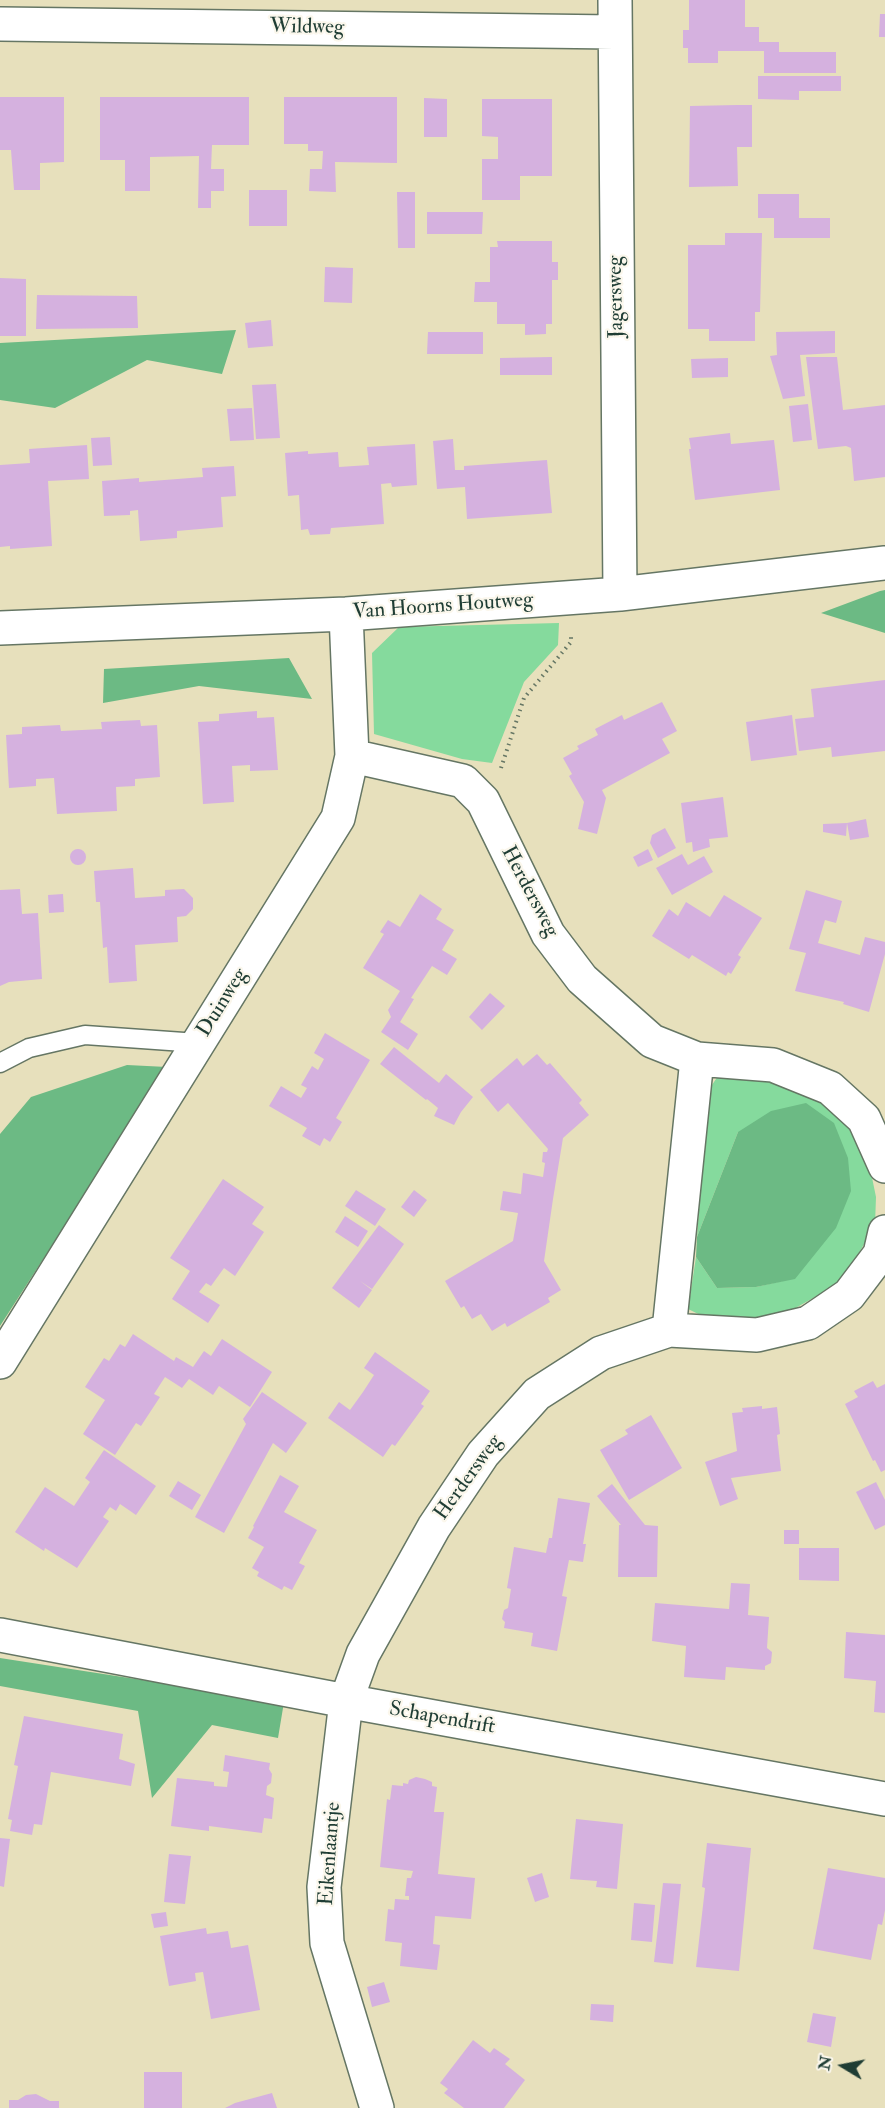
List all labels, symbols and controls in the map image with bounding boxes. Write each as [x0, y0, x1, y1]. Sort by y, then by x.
street label: Wildweg [270, 15, 344, 41]
street label: Jagersweg [604, 255, 630, 339]
street label: Van Hoorns Houtweg [352, 588, 534, 626]
street label: Herdersweg [495, 842, 563, 942]
street label: Duinweg [192, 964, 254, 1042]
street label: Herdersweg [430, 1430, 508, 1526]
street label: Schapendrift [387, 1697, 497, 1741]
street label: Eikenlaantje [315, 1801, 347, 1907]
north arrow [813, 2036, 873, 2096]
text: N [814, 2054, 836, 2072]

